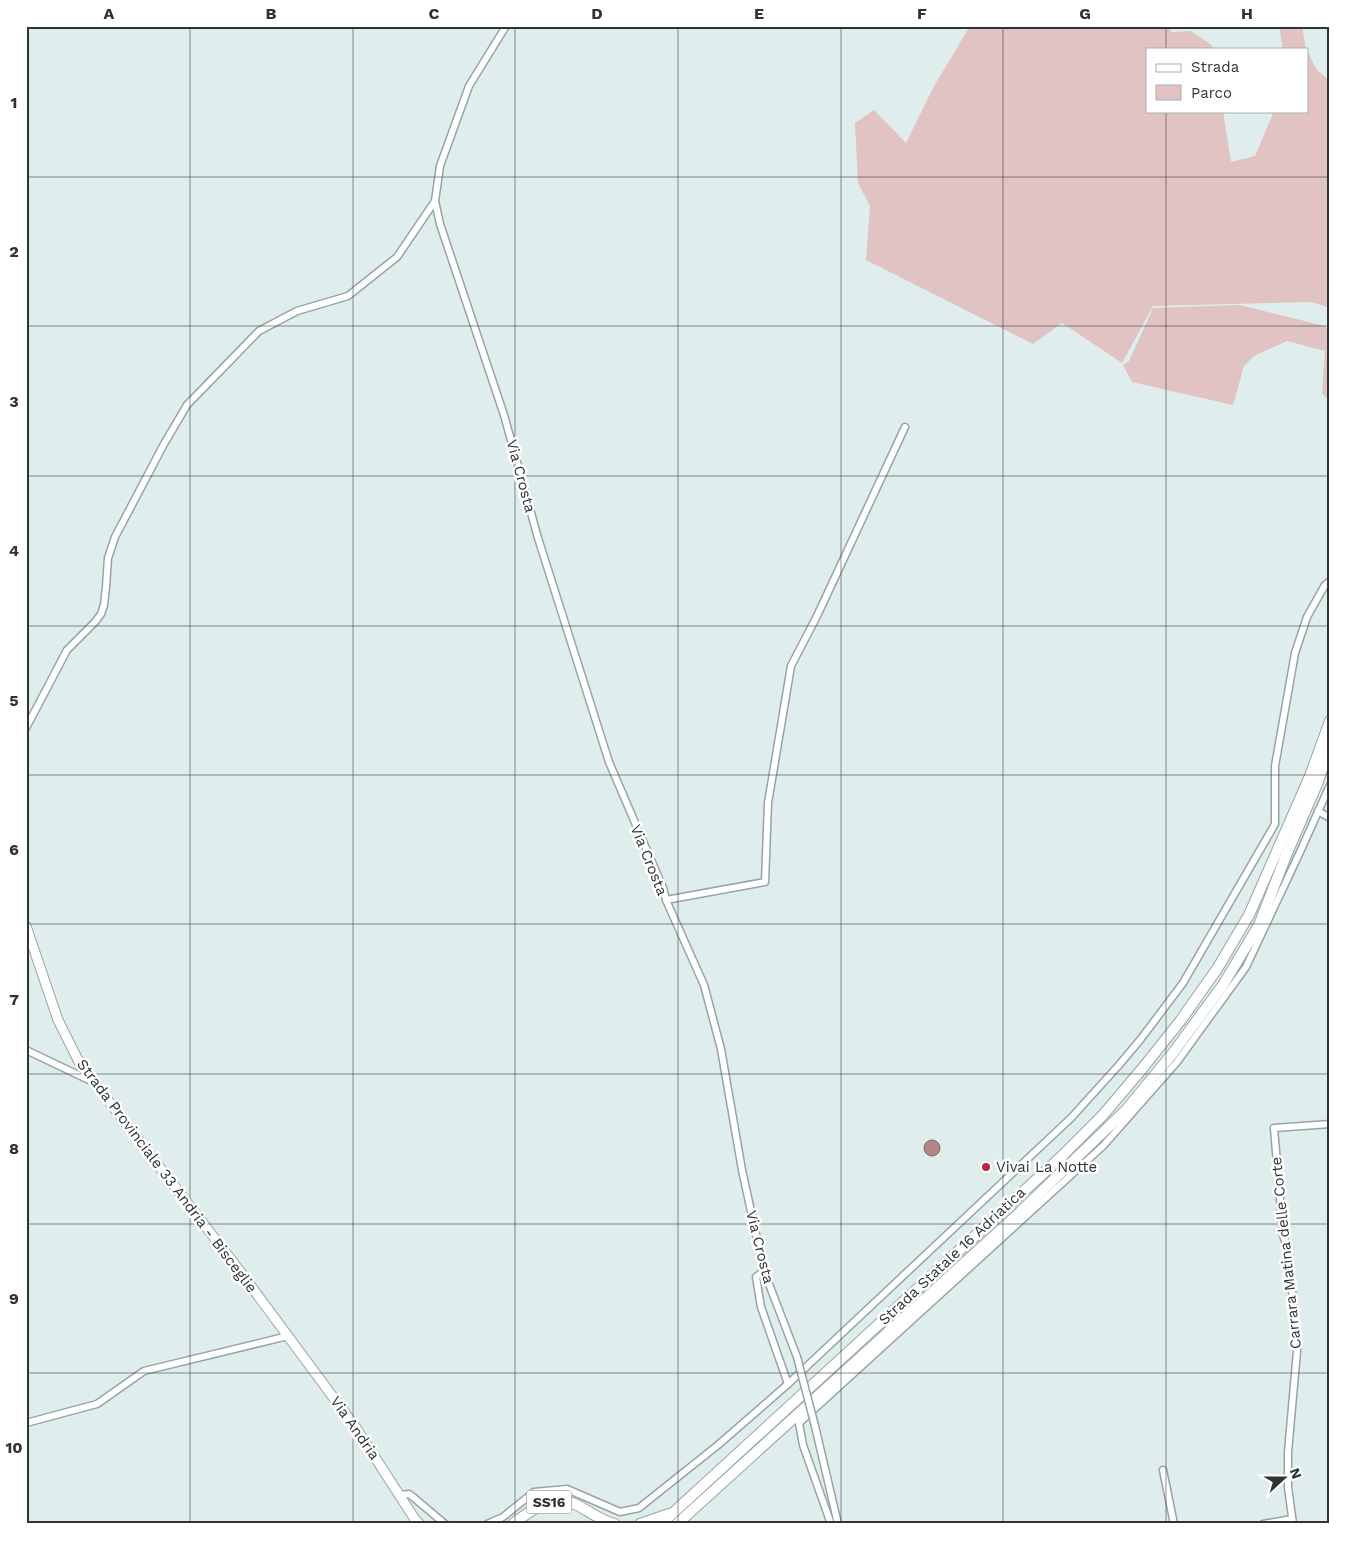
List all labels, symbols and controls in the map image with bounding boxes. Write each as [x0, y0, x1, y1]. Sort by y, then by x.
text: A [104, 4, 115, 23]
text: B [266, 4, 277, 23]
text: C [429, 4, 440, 23]
text: D [591, 4, 603, 23]
text: E [754, 4, 764, 23]
text: F [917, 4, 927, 23]
text: G [1079, 4, 1091, 23]
text: H [1241, 4, 1253, 23]
legend [1146, 48, 1308, 112]
text: Strada [1191, 58, 1240, 76]
text: Parco [1191, 84, 1232, 102]
text: 1 [11, 93, 17, 112]
text: 2 [9, 242, 19, 261]
text: 3 [9, 392, 19, 411]
street label: Via Crosta [503, 438, 540, 515]
text: 4 [9, 541, 19, 560]
text: 5 [9, 691, 19, 710]
street label: Via Crosta [627, 822, 672, 899]
text: 6 [9, 840, 19, 859]
text: 7 [9, 990, 19, 1009]
street label: Strada Provinciale 33 Andria - Bisceglie [73, 1056, 261, 1296]
text: 8 [9, 1139, 19, 1158]
street label: Carrara Matina delle Corte [1267, 1156, 1305, 1350]
place label: Vivai La Notte [996, 1158, 1097, 1176]
marker: Vivai La Notte [980, 1161, 992, 1173]
street label: Strada Statale 16 Adriatica [875, 1183, 1029, 1329]
street label: Via Crosta [742, 1209, 778, 1286]
text: 9 [9, 1289, 19, 1308]
street label: Via Andria [327, 1393, 384, 1464]
text: 10 [5, 1438, 23, 1457]
north arrow [1258, 1452, 1308, 1502]
text: N [1287, 1466, 1305, 1481]
road number: SS16 [526, 1490, 572, 1514]

